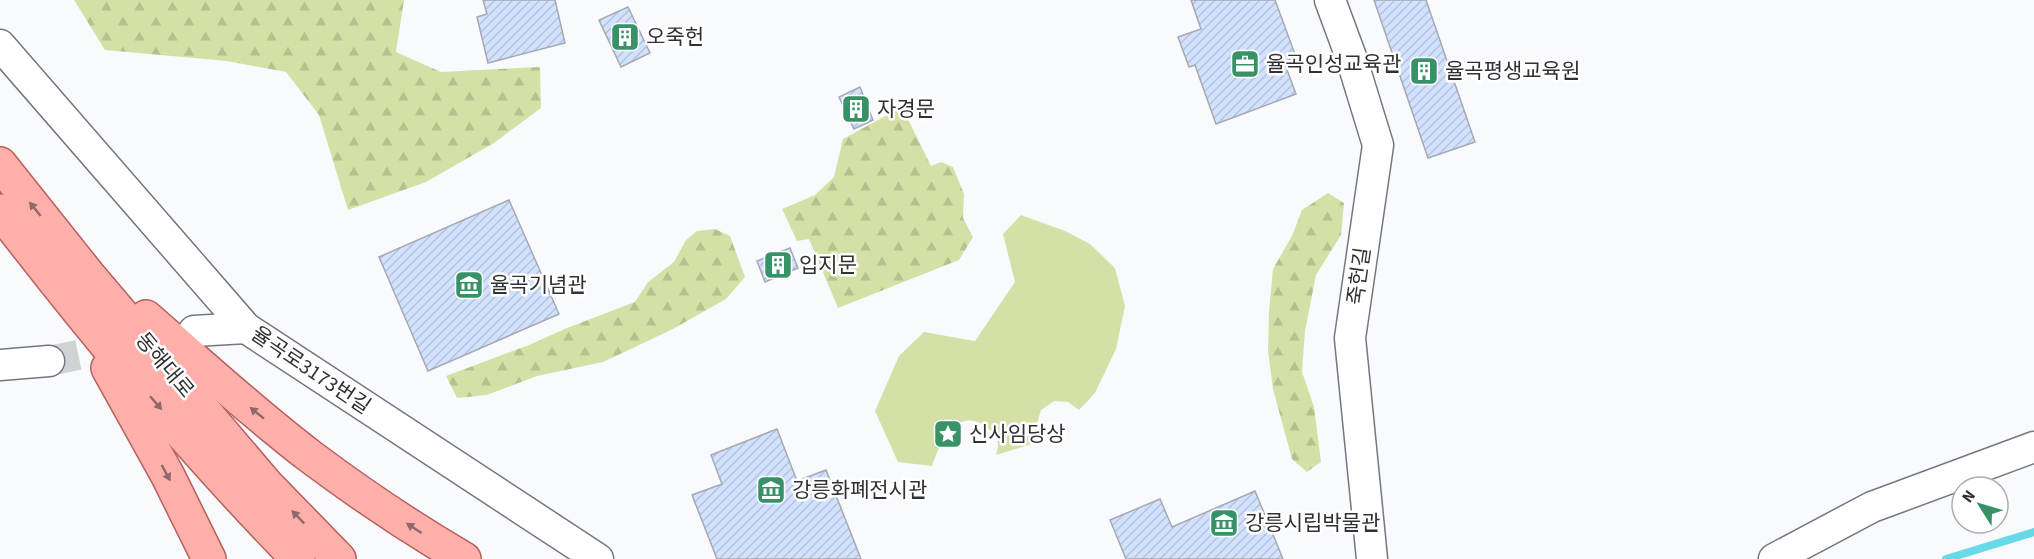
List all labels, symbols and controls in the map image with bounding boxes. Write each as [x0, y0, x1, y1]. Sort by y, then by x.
building icon: 오죽헌 [609, 21, 641, 53]
place label: 오죽헌 [646, 22, 704, 52]
office icon: 율곡인성교육관 [1229, 48, 1261, 80]
place label: 율곡인성교육관 [1266, 49, 1401, 79]
building icon: 율곡평생교육원 [1408, 55, 1440, 87]
place label: 율곡평생교육원 [1445, 56, 1580, 86]
building icon: 자경문 [840, 93, 872, 125]
place label: 자경문 [877, 94, 935, 124]
one-way arrow [29, 201, 42, 217]
street label: 죽헌길 [1340, 245, 1378, 307]
building icon: 입지문 [762, 249, 794, 281]
place label: 입지문 [799, 250, 857, 280]
museum icon: 율곡기념관 [453, 269, 485, 301]
place label: 율곡기념관 [490, 270, 587, 300]
street label: 율곡로3173번길 [245, 319, 377, 421]
street label: 동해대로 [129, 326, 201, 404]
one-way arrow [150, 395, 163, 411]
one-way arrow [249, 406, 265, 419]
place icon: 신사임당상 [932, 418, 964, 450]
place label: 신사임당상 [969, 419, 1066, 449]
one-way arrow [161, 465, 171, 482]
museum icon: 강릉화폐전시관 [755, 474, 787, 506]
place label: 강릉화폐전시관 [792, 475, 927, 505]
north arrow [1950, 475, 2010, 535]
text: N [1957, 486, 1981, 507]
museum icon: 강릉시립박물관 [1208, 507, 1240, 539]
place label: 강릉시립박물관 [1245, 508, 1380, 538]
one-way arrow [292, 510, 306, 524]
one-way arrow [406, 523, 422, 534]

